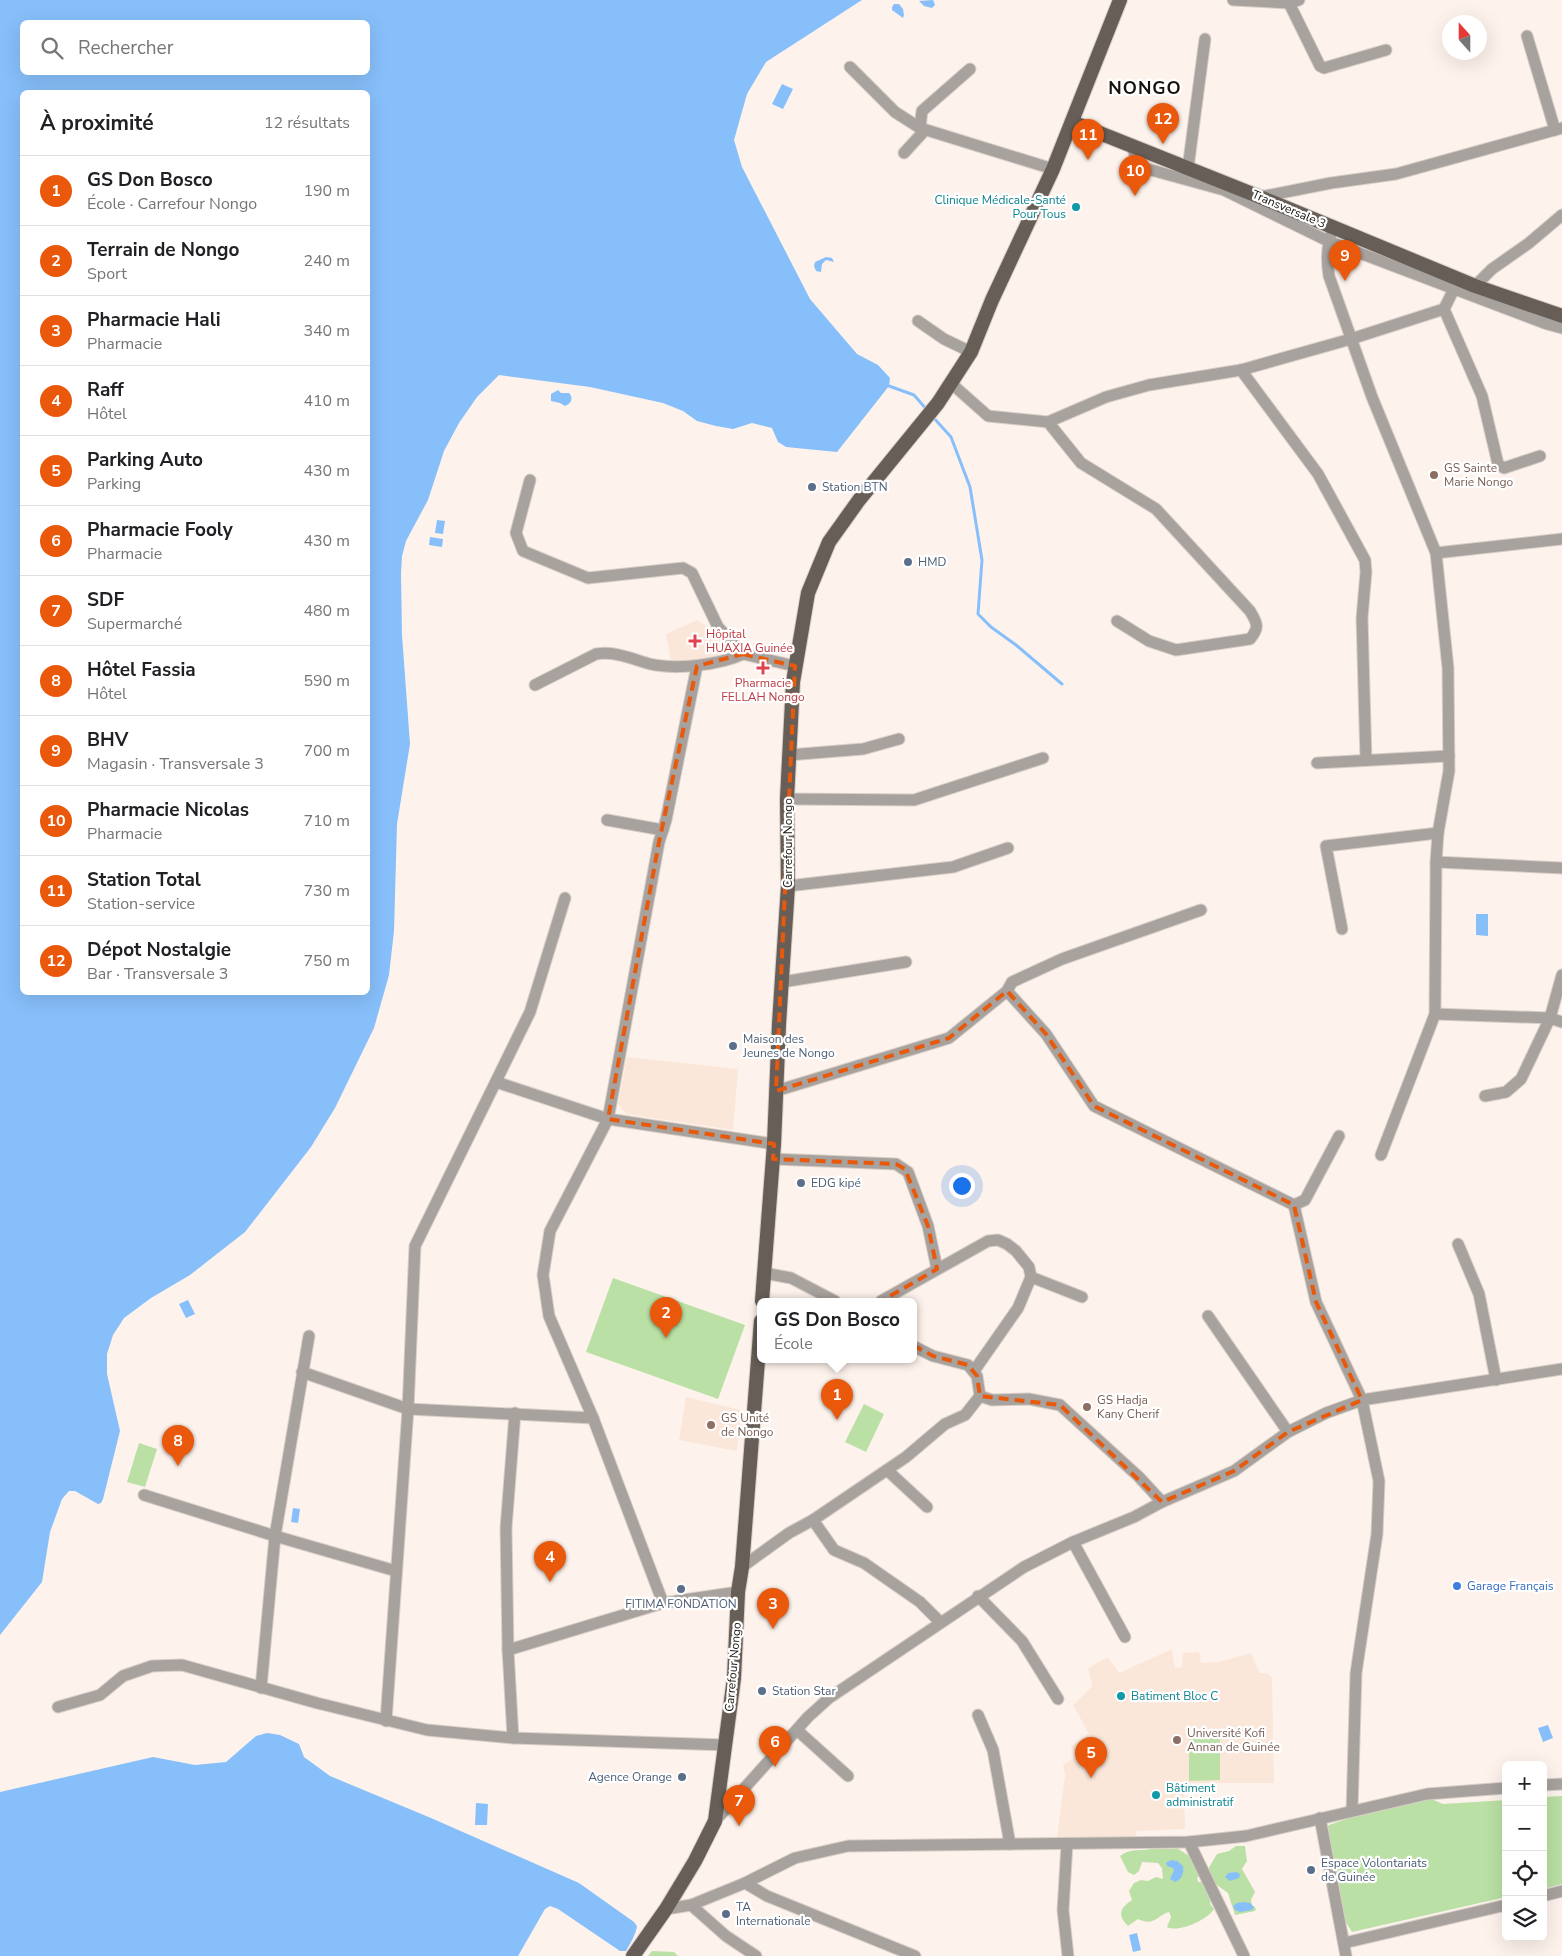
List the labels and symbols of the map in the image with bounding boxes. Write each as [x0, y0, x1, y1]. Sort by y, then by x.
north arrow [1442, 15, 1487, 60]
district label: NONGO [1108, 76, 1182, 100]
pin: 12 [1147, 103, 1179, 144]
pin: 11 [1072, 119, 1104, 160]
pin: 10 [1119, 155, 1151, 196]
street label: Transversale 3 [1250, 186, 1328, 232]
place label: Clinique Médicale-Santé Pour Tous [935, 192, 1066, 222]
marker: Clinique Médicale-Santé Pour Tous [1070, 201, 1082, 213]
pin: 9 [1329, 240, 1361, 281]
place label: GS Sainte Marie Nongo [1444, 460, 1514, 490]
marker: GS Sainte Marie Nongo [1428, 469, 1440, 481]
place label: Station BTN [822, 479, 888, 495]
marker: Station BTN [806, 481, 818, 493]
place label: HMD [918, 554, 946, 570]
marker: HMD [902, 556, 914, 568]
place label: Hôpital HUAXIA Guinée [706, 626, 793, 656]
marker: Hôpital HUAXIA Guinée [688, 634, 702, 648]
marker: Pharmacie FELLAH Nongo [757, 662, 769, 674]
place label: Pharmacie FELLAH Nongo [721, 675, 805, 705]
street label: Carrefour Nongo [780, 798, 796, 888]
place label: Maison des Jeunes de Nongo [742, 1031, 835, 1061]
marker: Maison des Jeunes de Nongo [727, 1040, 739, 1052]
your location [949, 1173, 975, 1199]
place label: EDG kipé [811, 1175, 861, 1191]
marker: EDG kipé [795, 1177, 807, 1189]
pin: 2 [650, 1297, 682, 1338]
pin: 1 [821, 1379, 853, 1420]
place label: GS Hadja Kany Cherif [1097, 1392, 1160, 1422]
marker: GS Hadja Kany Cherif [1081, 1401, 1093, 1413]
place label: GS Unité de Nongo [721, 1410, 774, 1440]
marker: GS Unité de Nongo [705, 1419, 717, 1431]
pin: 8 [162, 1425, 194, 1466]
pin: 4 [534, 1541, 566, 1582]
place label: Garage Français [1467, 1578, 1554, 1594]
marker: Garage Français [1451, 1580, 1463, 1592]
marker: FITIMA FONDATION [675, 1583, 687, 1595]
pin: 3 [757, 1588, 789, 1629]
place label: FITIMA FONDATION [625, 1596, 737, 1612]
street label: Carrefour Nongo [721, 1621, 745, 1712]
place label: Station Star [772, 1683, 836, 1699]
marker: Station Star [756, 1685, 768, 1697]
place label: Batiment Bloc C [1131, 1688, 1218, 1704]
marker: Batiment Bloc C [1115, 1690, 1127, 1702]
place label: Université Kofi Annan de Guinée [1187, 1725, 1280, 1755]
pin: 6 [759, 1726, 791, 1767]
marker: Université Kofi Annan de Guinée [1171, 1734, 1183, 1746]
pin: 5 [1075, 1737, 1107, 1778]
place label: Agence Orange [588, 1769, 672, 1785]
marker: Agence Orange [676, 1771, 688, 1783]
place label: Bâtiment administratif [1166, 1780, 1235, 1810]
pin: 7 [723, 1785, 755, 1826]
marker: Bâtiment administratif [1150, 1789, 1162, 1801]
place label: Espace Volontariats de Guinée [1321, 1855, 1427, 1885]
marker: Espace Volontariats de Guinée [1305, 1864, 1317, 1876]
place label: TA Internationale [736, 1899, 811, 1929]
marker: TA Internationale [720, 1908, 732, 1920]

